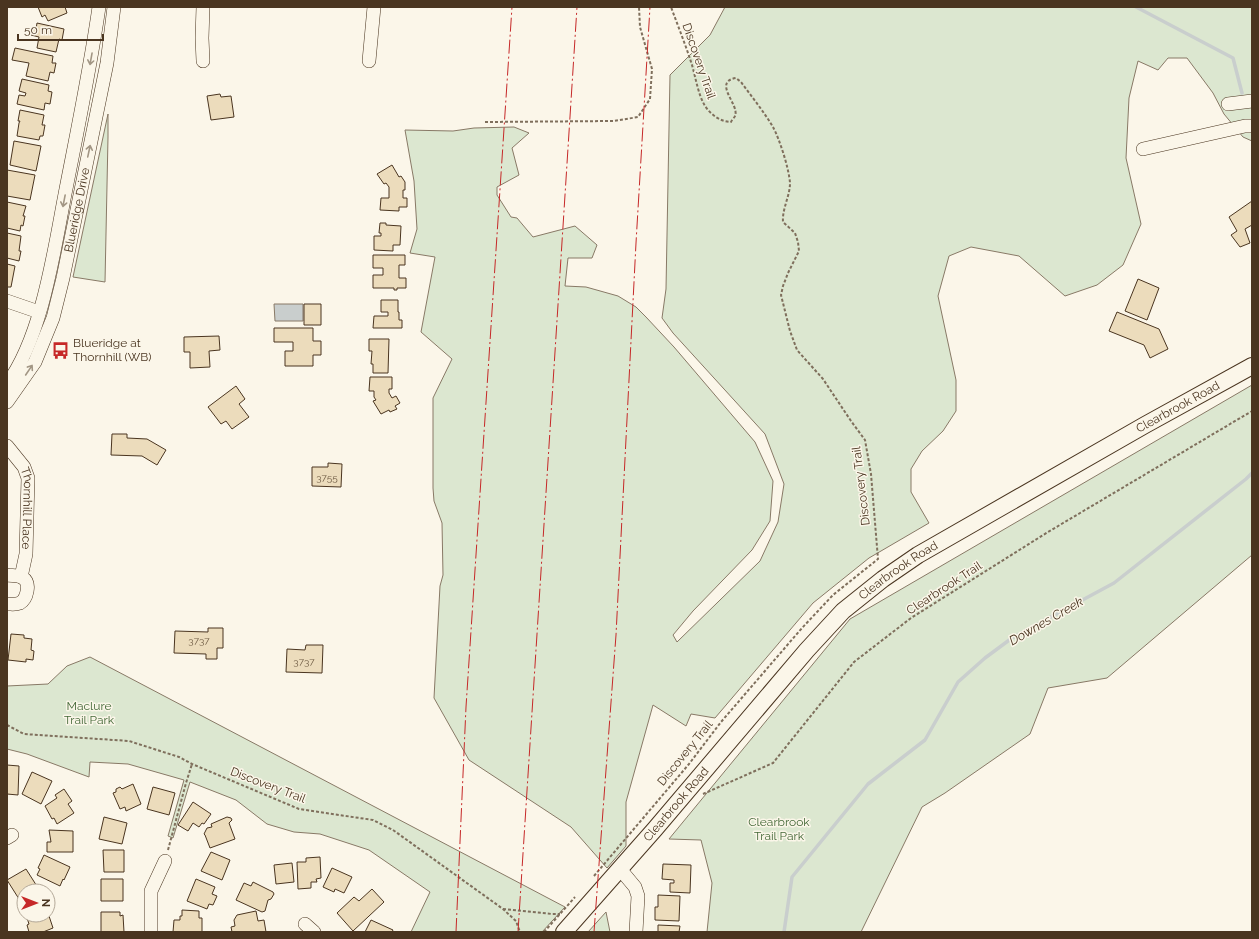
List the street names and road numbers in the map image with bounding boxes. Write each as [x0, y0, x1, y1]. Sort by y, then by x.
street label: Discovery Trail [679, 21, 719, 102]
street label: Blueridge Drive [61, 166, 92, 254]
street label: Clearbrook Road [1134, 378, 1222, 436]
street label: Discovery Trail [849, 445, 873, 526]
street label: Thornhill Place [18, 465, 36, 550]
street label: Clearbrook Road [856, 538, 940, 603]
street label: Clearbrook Trail [904, 558, 985, 618]
street label: Discovery Trail [655, 717, 716, 788]
street label: Discovery Trail [228, 764, 308, 806]
street label: Clearbrook Road [640, 764, 712, 844]

